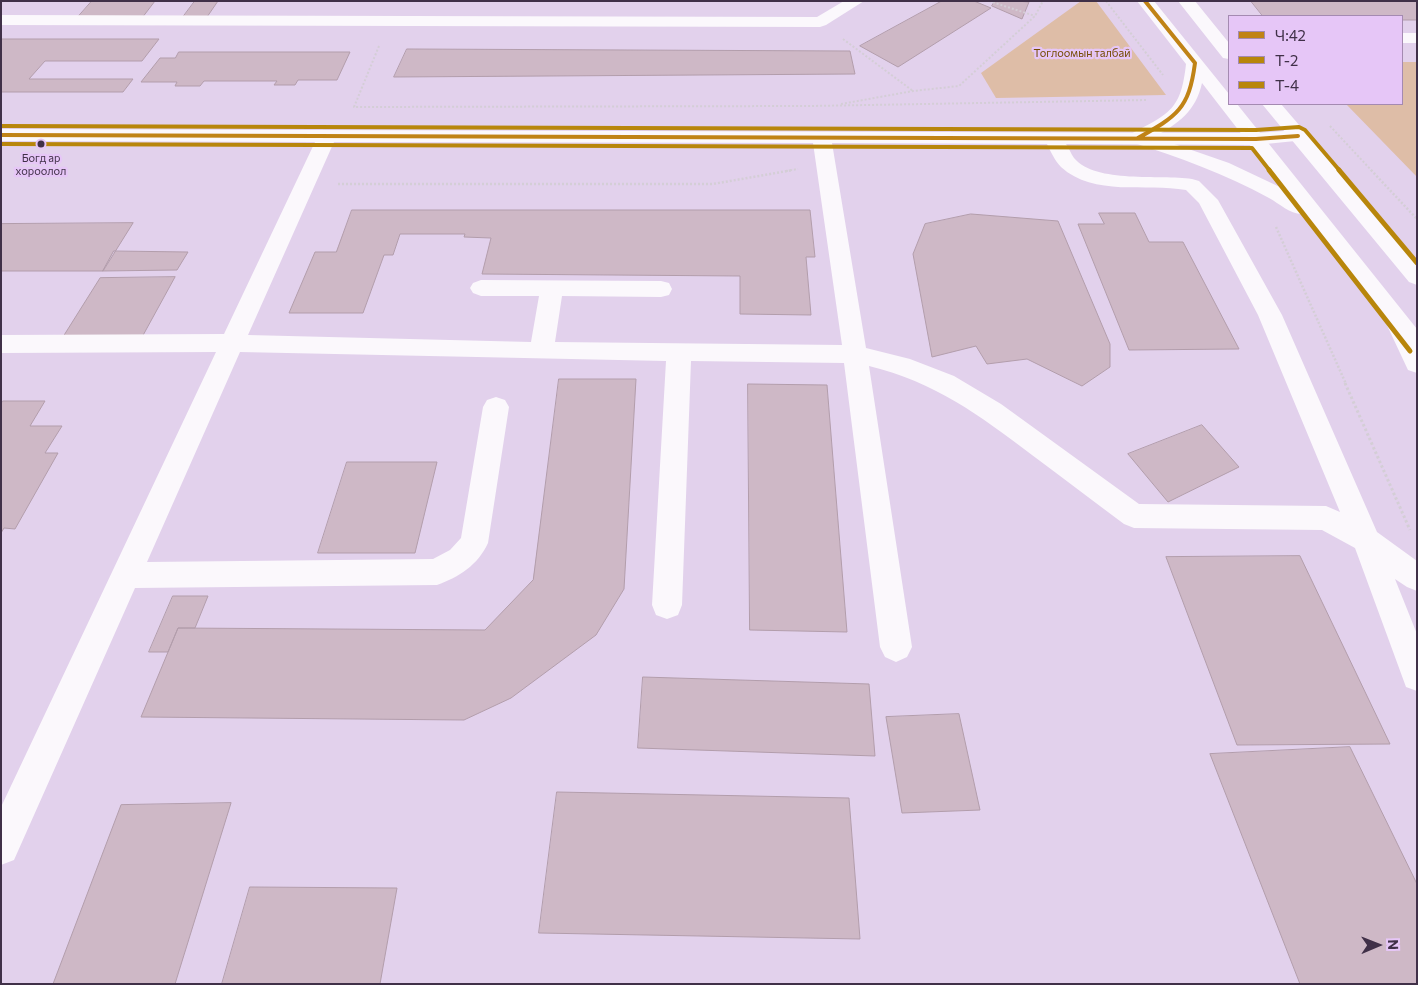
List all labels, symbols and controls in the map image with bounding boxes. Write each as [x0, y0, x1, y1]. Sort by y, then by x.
legend [1228, 15, 1403, 105]
text: Ч:42 [1275, 26, 1306, 44]
park label: Тоглоомын талбай [1034, 46, 1130, 60]
text: Т-2 [1275, 51, 1298, 69]
text: Т-4 [1275, 76, 1299, 94]
marker: Богд ар хороолол [36, 139, 46, 149]
place label: Богд ар хороолол [16, 151, 66, 177]
north arrow [1353, 920, 1403, 970]
text: N [1385, 939, 1402, 950]

